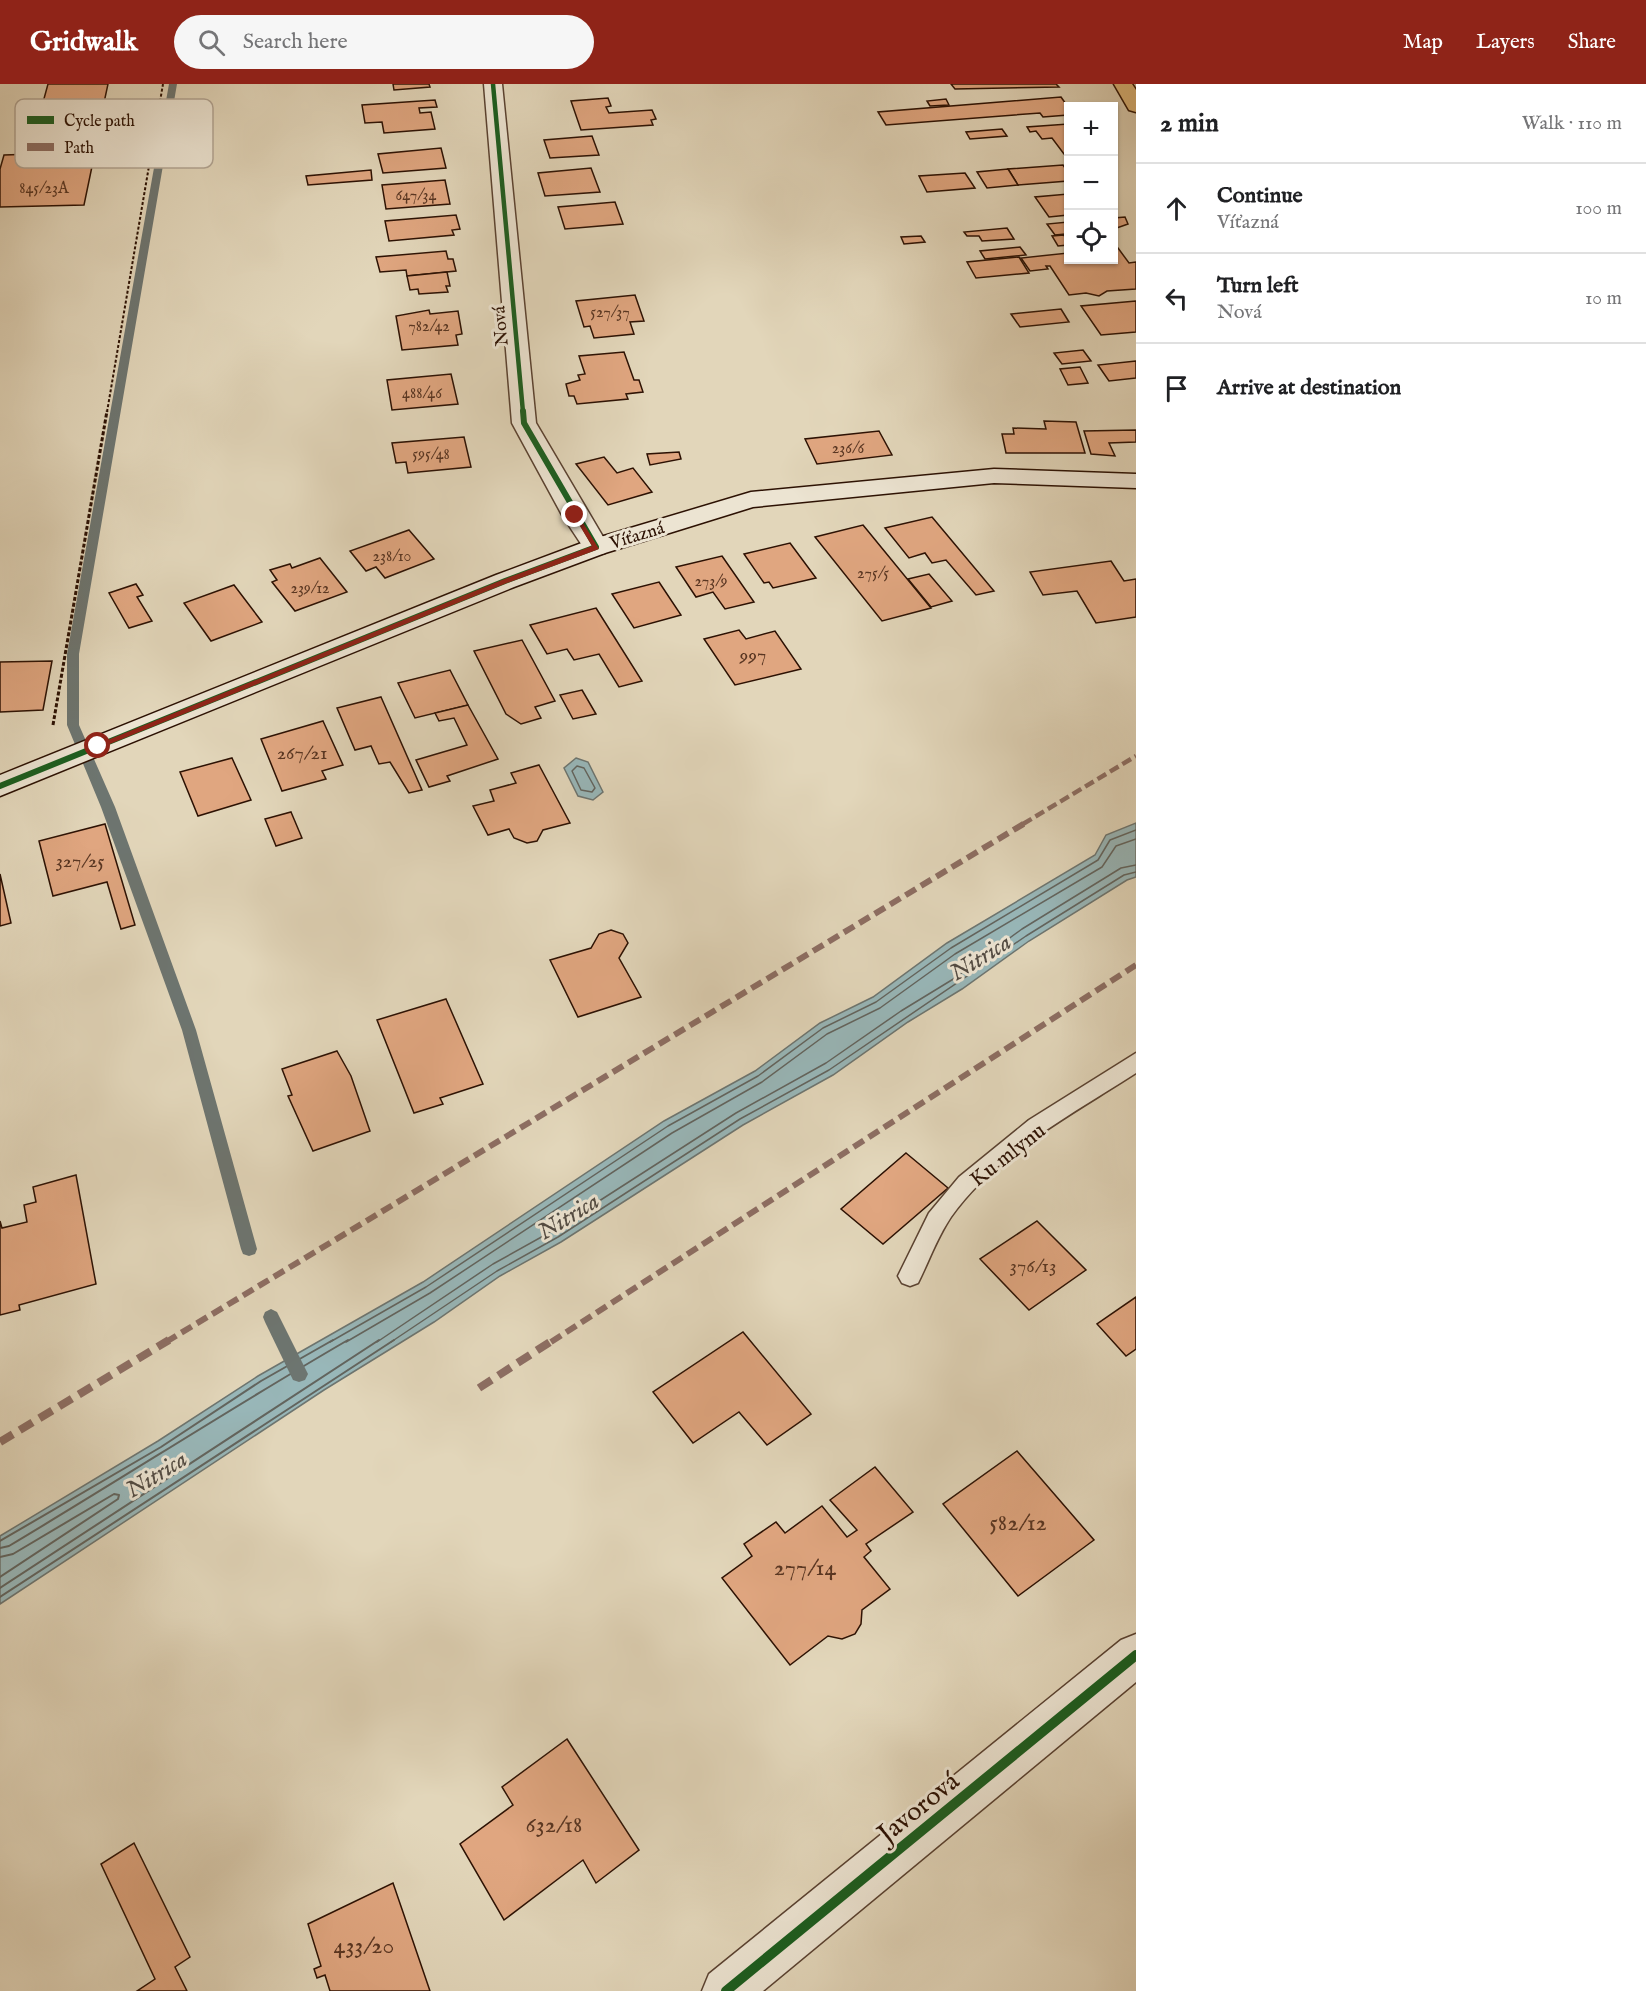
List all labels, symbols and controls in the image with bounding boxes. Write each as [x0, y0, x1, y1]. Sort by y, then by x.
search box [174, 15, 594, 69]
text: Gridwalk [30, 25, 138, 60]
icon: search [195, 26, 228, 59]
text: Search here [243, 28, 348, 56]
text: Map [1403, 29, 1443, 56]
text: Layers [1476, 29, 1535, 56]
text: Share [1568, 29, 1616, 56]
legend [15, 99, 213, 168]
map controls [1064, 102, 1118, 264]
button: + [1064, 102, 1118, 156]
text: 2 min [1160, 107, 1219, 140]
text: Walk · 110 m [1522, 111, 1622, 136]
text: Cycle path [64, 112, 135, 132]
text: Path [64, 139, 95, 159]
button: − [1064, 156, 1118, 210]
house number: 845/23A [19, 179, 70, 199]
text: Continue [1217, 182, 1303, 210]
house number: 647/34 [396, 186, 437, 206]
icon: ahead [1160, 192, 1193, 225]
text: 100 m [1575, 196, 1622, 221]
button: locate [1064, 210, 1118, 264]
text: Víťazná [1217, 210, 1279, 235]
text: Turn left [1217, 272, 1299, 300]
icon: left [1160, 282, 1193, 315]
text: 10 m [1585, 286, 1622, 311]
text: Nová [1217, 300, 1262, 325]
house number: 527/37 [590, 303, 630, 323]
street label: Nová [488, 305, 515, 347]
house number: 782/42 [408, 317, 450, 337]
icon: arrive [1160, 372, 1193, 405]
text: Arrive at destination [1217, 374, 1401, 402]
house number: 488/46 [402, 384, 442, 404]
house number: 236/6 [832, 439, 864, 459]
house number: 595/48 [412, 445, 450, 465]
route end [561, 501, 587, 527]
street label: Víťazná [606, 517, 668, 556]
house number: 238/10 [373, 547, 412, 567]
house number: 275/5 [857, 564, 889, 584]
house number: 273/9 [694, 572, 728, 592]
house number: 239/12 [290, 579, 330, 599]
house number: 997 [739, 643, 766, 668]
route start [84, 732, 110, 758]
house number: 267/21 [277, 741, 327, 766]
house number: 327/25 [55, 849, 105, 874]
water label: Nitrica [944, 927, 1017, 989]
street label: Ku mlynu [965, 1117, 1052, 1194]
water label: Nitrica [532, 1186, 605, 1248]
house number: 376/13 [1009, 1254, 1057, 1279]
water label: Nitrica [120, 1444, 193, 1506]
house number: 582/12 [989, 1508, 1047, 1539]
house number: 277/14 [774, 1553, 836, 1584]
street label: Javorová [869, 1765, 967, 1854]
house number: 632/18 [526, 1810, 582, 1841]
house number: 433/20 [334, 1931, 394, 1962]

